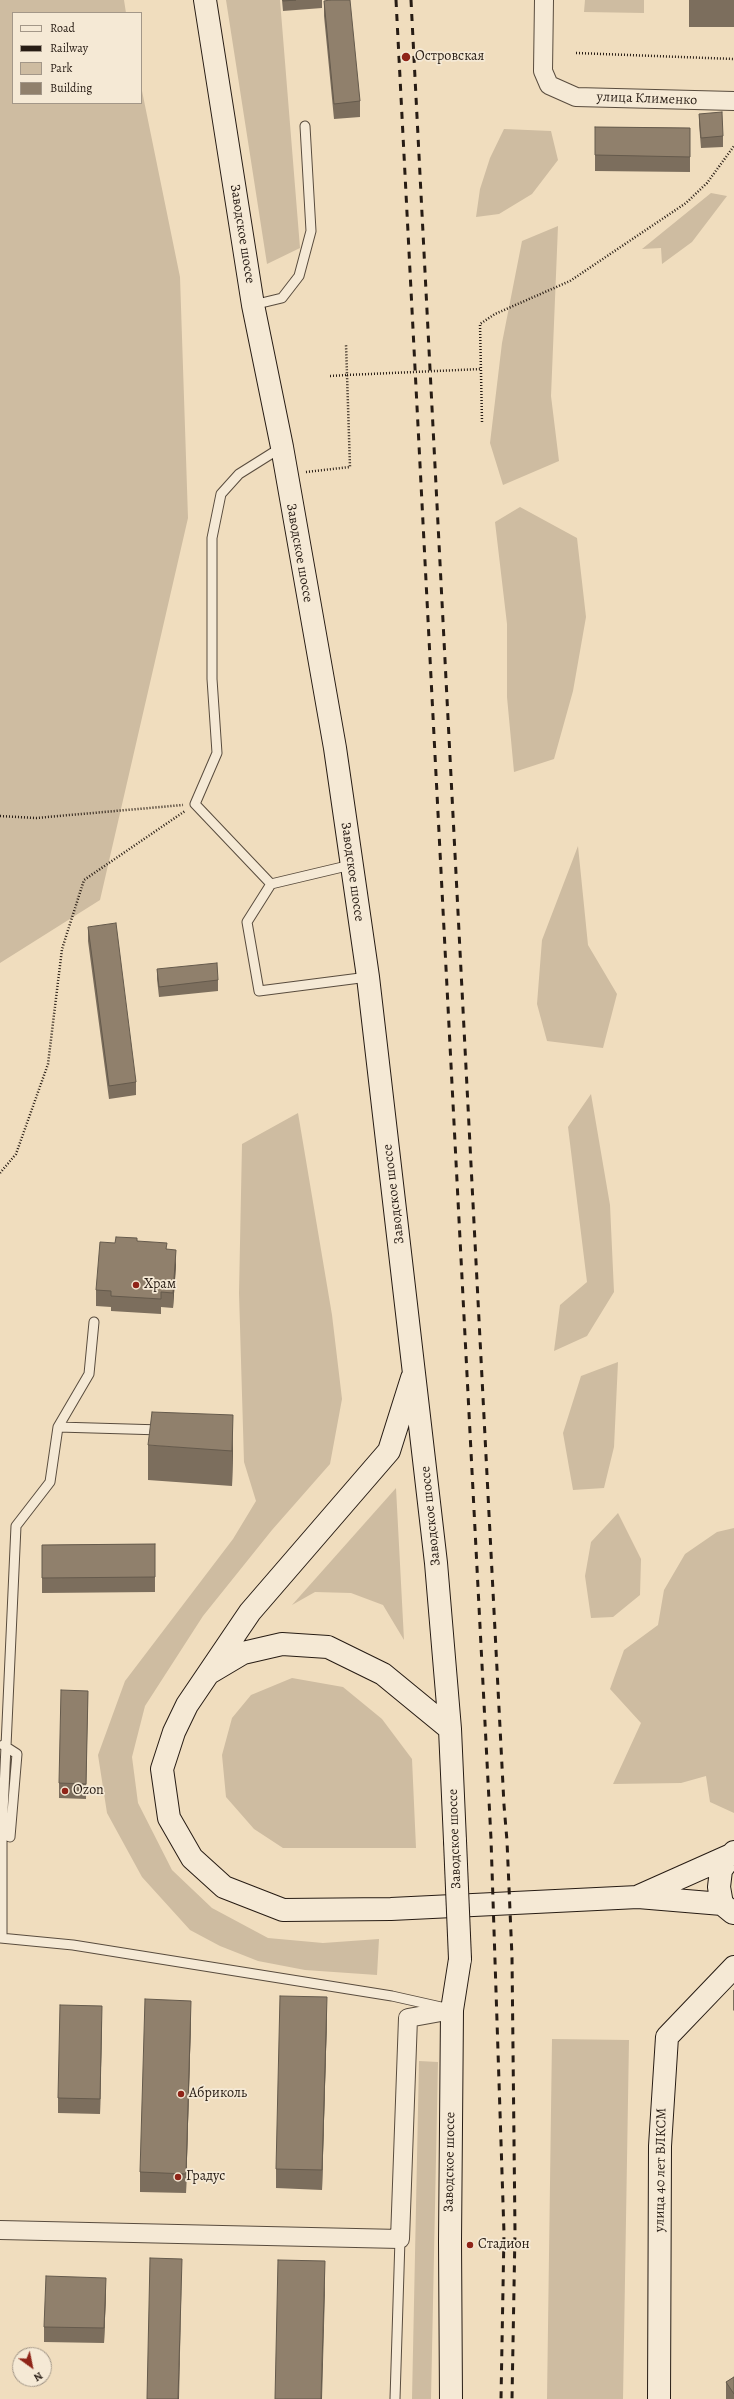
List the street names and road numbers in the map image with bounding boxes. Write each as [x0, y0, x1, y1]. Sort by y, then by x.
street label: улица Клименко [596, 89, 698, 109]
street label: Заводское шоссе [226, 183, 258, 285]
street label: Заводское шоссе [282, 502, 316, 604]
street label: Заводское шоссе [337, 821, 367, 923]
street label: Заводское шоссе [380, 1143, 408, 1245]
street label: Заводское шоссе [417, 1465, 445, 1567]
street label: Заводское шоссе [445, 1789, 465, 1889]
street label: улица 40 лет ВЛКСМ [652, 2108, 670, 2232]
street label: Заводское шоссе [441, 2112, 459, 2212]

